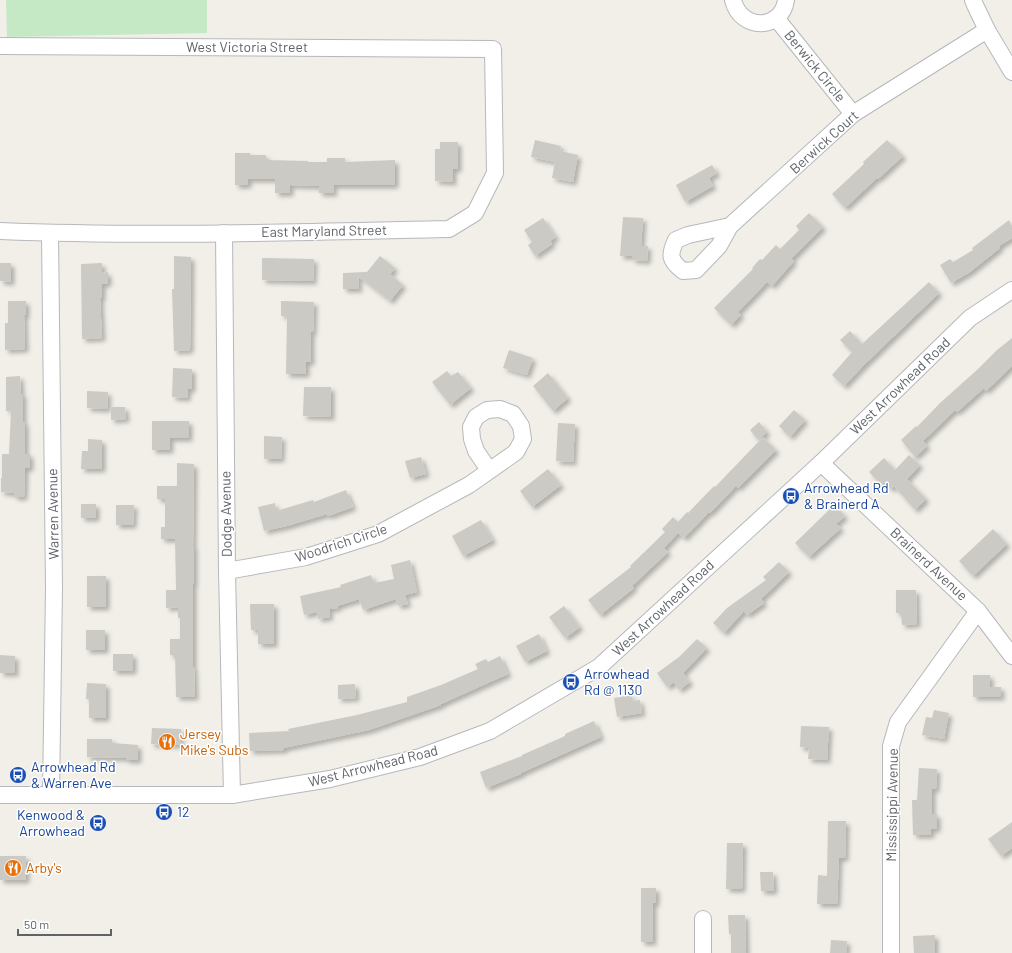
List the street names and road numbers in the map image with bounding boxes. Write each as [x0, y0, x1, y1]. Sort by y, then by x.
street label: Berwick Circle [781, 26, 850, 105]
street label: West Victoria Street [186, 38, 308, 55]
street label: Berwick Court [786, 106, 861, 177]
street label: East Maryland Street [261, 221, 387, 240]
street label: West Arrowhead Road [846, 333, 953, 438]
street label: Warren Avenue [43, 468, 62, 560]
street label: Dodge Avenue [216, 471, 235, 557]
street label: Woodrich Circle [293, 520, 389, 565]
street label: Brainerd Avenue [887, 524, 972, 604]
street label: West Arrowhead Road [608, 556, 717, 659]
street label: West Arrowhead Road [306, 741, 439, 790]
street label: Mississippi Avenue [882, 748, 901, 862]

